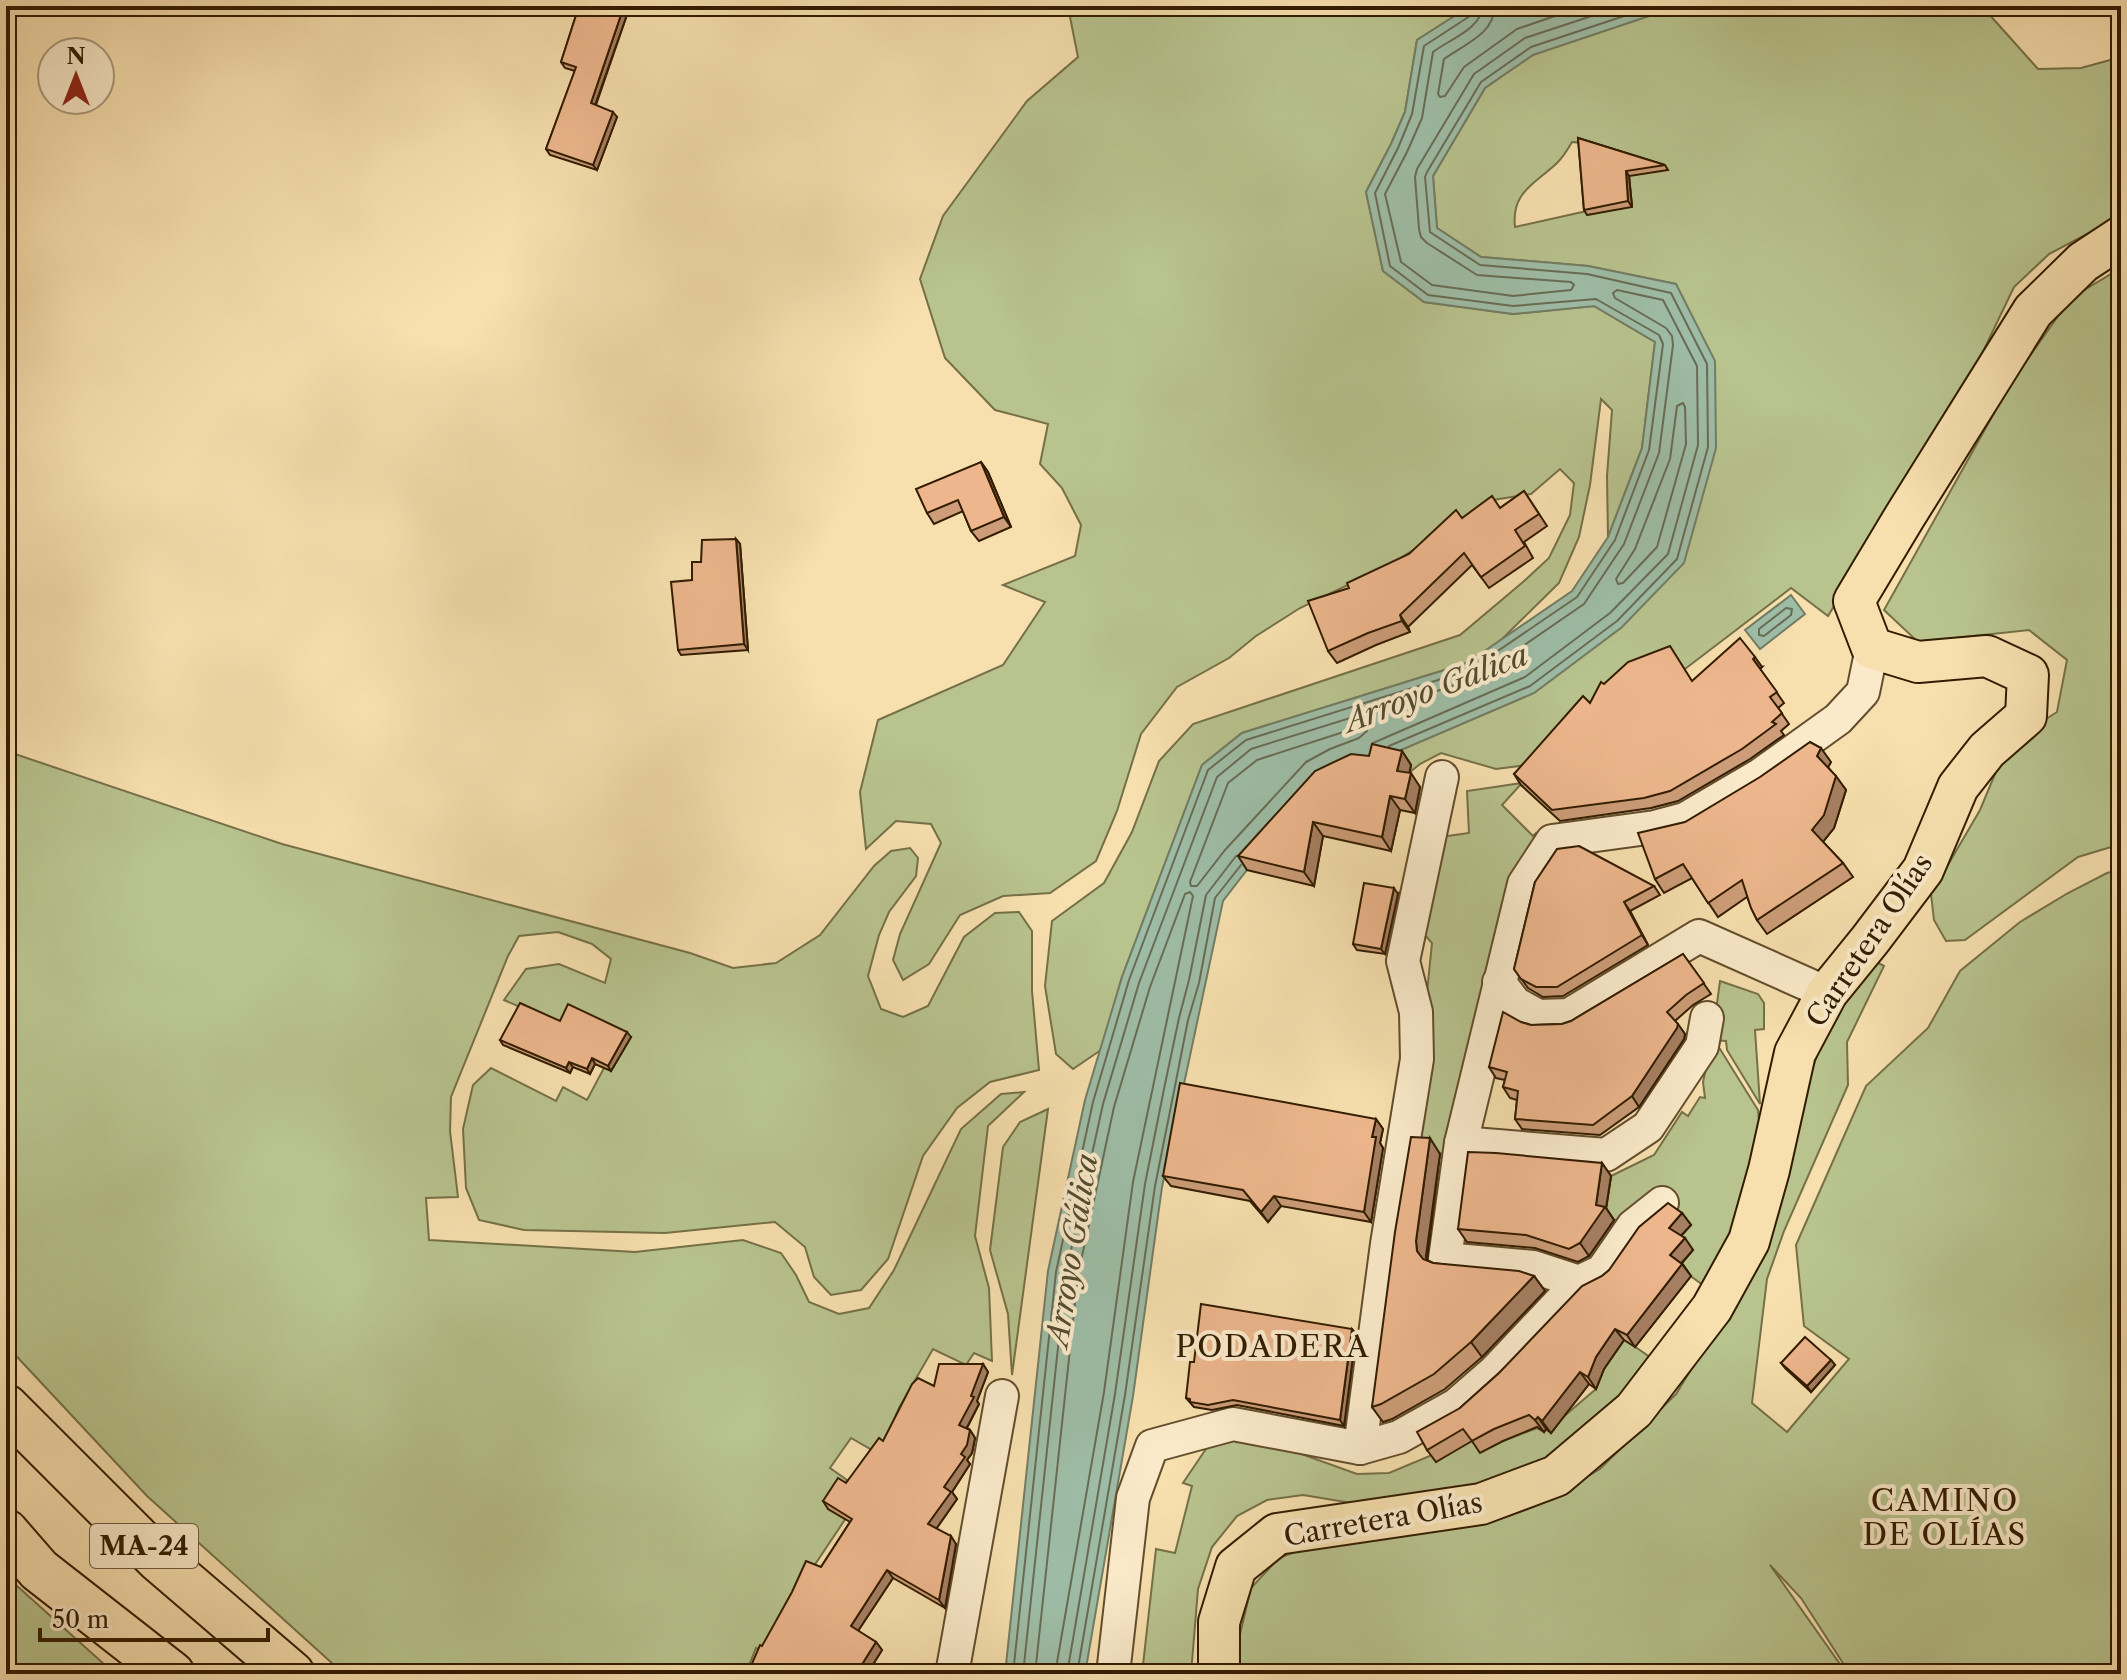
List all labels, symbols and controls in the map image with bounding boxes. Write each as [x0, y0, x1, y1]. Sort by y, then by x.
north arrow [36, 36, 116, 116]
text: N [66, 43, 86, 70]
water label: Arroyo Gálica [1335, 636, 1533, 741]
street label: Carretera Olías [1799, 847, 1939, 1033]
water label: Arroyo Gálica [1038, 1151, 1105, 1353]
district label: PODADERA [1176, 1328, 1370, 1365]
district label: CAMINO DE OLÍAS [1863, 1482, 2027, 1553]
street label: Carretera Olías [1281, 1485, 1485, 1553]
road number: MA-24 [90, 1524, 198, 1568]
scale bar [40, 1592, 268, 1642]
text: 50 m [52, 1605, 109, 1634]

